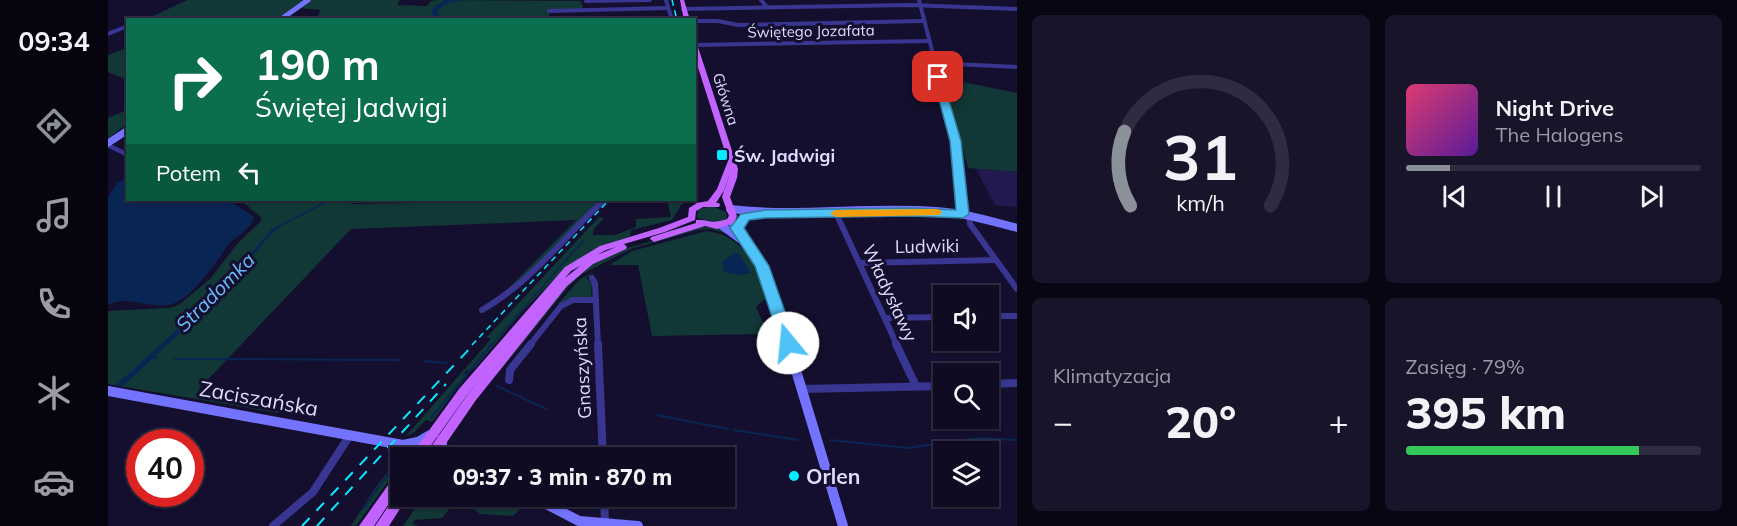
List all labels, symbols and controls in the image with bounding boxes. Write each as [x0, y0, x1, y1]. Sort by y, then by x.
street label: Świętego Jozafata [747, 20, 875, 42]
text: 09:34 [18, 24, 90, 58]
text: 190 m [255, 38, 380, 91]
icon: right [156, 42, 234, 120]
pin [912, 51, 963, 102]
icon: arrive [921, 60, 954, 93]
street label: Główna [709, 70, 743, 128]
text: Świętej Jadwigi [255, 90, 448, 124]
text: Night Drive [1496, 94, 1614, 122]
icon: directions [33, 105, 75, 147]
text: 31 [1163, 117, 1238, 196]
text: The Halogens [1496, 122, 1623, 147]
place label: Św. Jadwigi [734, 144, 835, 167]
marker: Św. Jadwigi [715, 148, 729, 162]
icon: left [233, 156, 266, 189]
text: Potem [156, 159, 221, 187]
icon: previous [1438, 180, 1471, 213]
icon: pause [1537, 180, 1570, 213]
icon: next [1635, 180, 1668, 213]
text: km/h [1176, 189, 1225, 216]
icon: music [33, 194, 75, 236]
street label: Ludwiki [895, 234, 959, 258]
street label: Władysławy [857, 241, 923, 346]
water label: Stradomka [170, 247, 260, 337]
icon: phone [33, 283, 75, 325]
map controls [933, 285, 999, 507]
button: sound [933, 285, 999, 351]
position arrow [756, 311, 820, 375]
street label: Gnaszyńska [568, 317, 596, 419]
text: Zasięg · 79% [1406, 354, 1525, 379]
button: search [933, 363, 999, 429]
text: Klimatyzacja [1053, 363, 1171, 388]
icon: climate [33, 372, 75, 414]
street label: Zaciszańska [198, 375, 320, 421]
text: 395 km [1406, 384, 1566, 440]
text: 20° [1165, 393, 1236, 449]
text: − [1053, 401, 1073, 442]
text: + [1329, 401, 1349, 442]
speed limit sign: 40 [126, 429, 204, 507]
button: layers [933, 441, 999, 507]
icon: car [33, 461, 75, 503]
text: 09:37 · 3 min · 870 m [453, 463, 672, 491]
place label: Orlen [806, 463, 860, 489]
marker: Orlen [787, 469, 801, 483]

